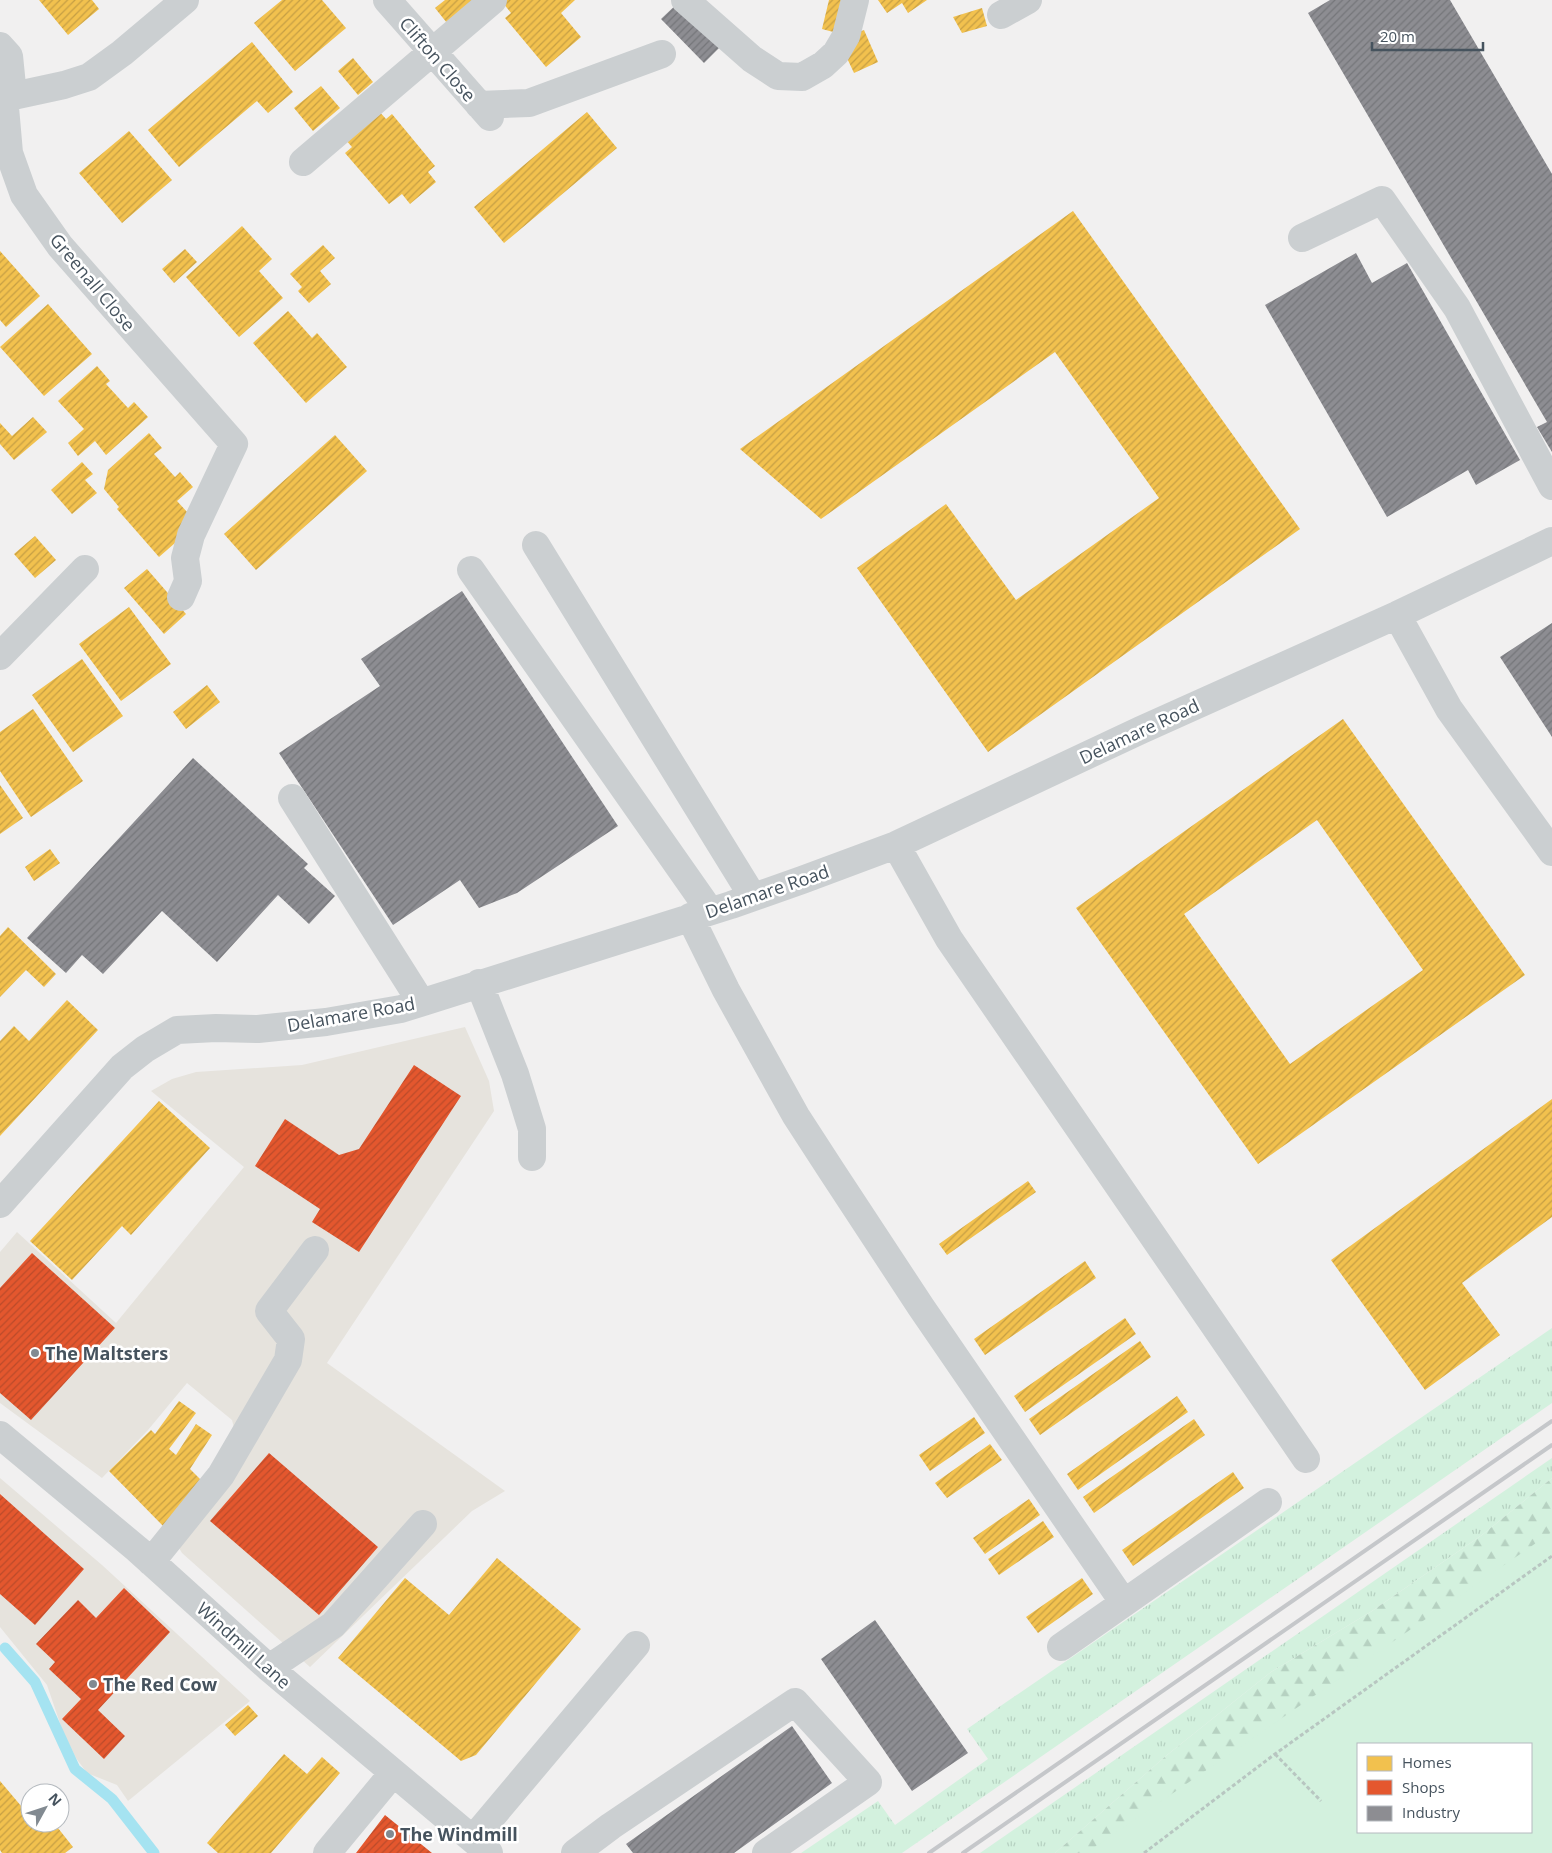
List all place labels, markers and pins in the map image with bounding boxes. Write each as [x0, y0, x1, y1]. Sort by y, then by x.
place label: The Maltsters [45, 1341, 168, 1365]
marker: The Maltsters [29, 1347, 41, 1359]
place label: The Red Cow [103, 1672, 218, 1696]
marker: The Red Cow [87, 1678, 99, 1690]
place label: The Windmill [400, 1822, 518, 1846]
marker: The Windmill [384, 1828, 396, 1840]

